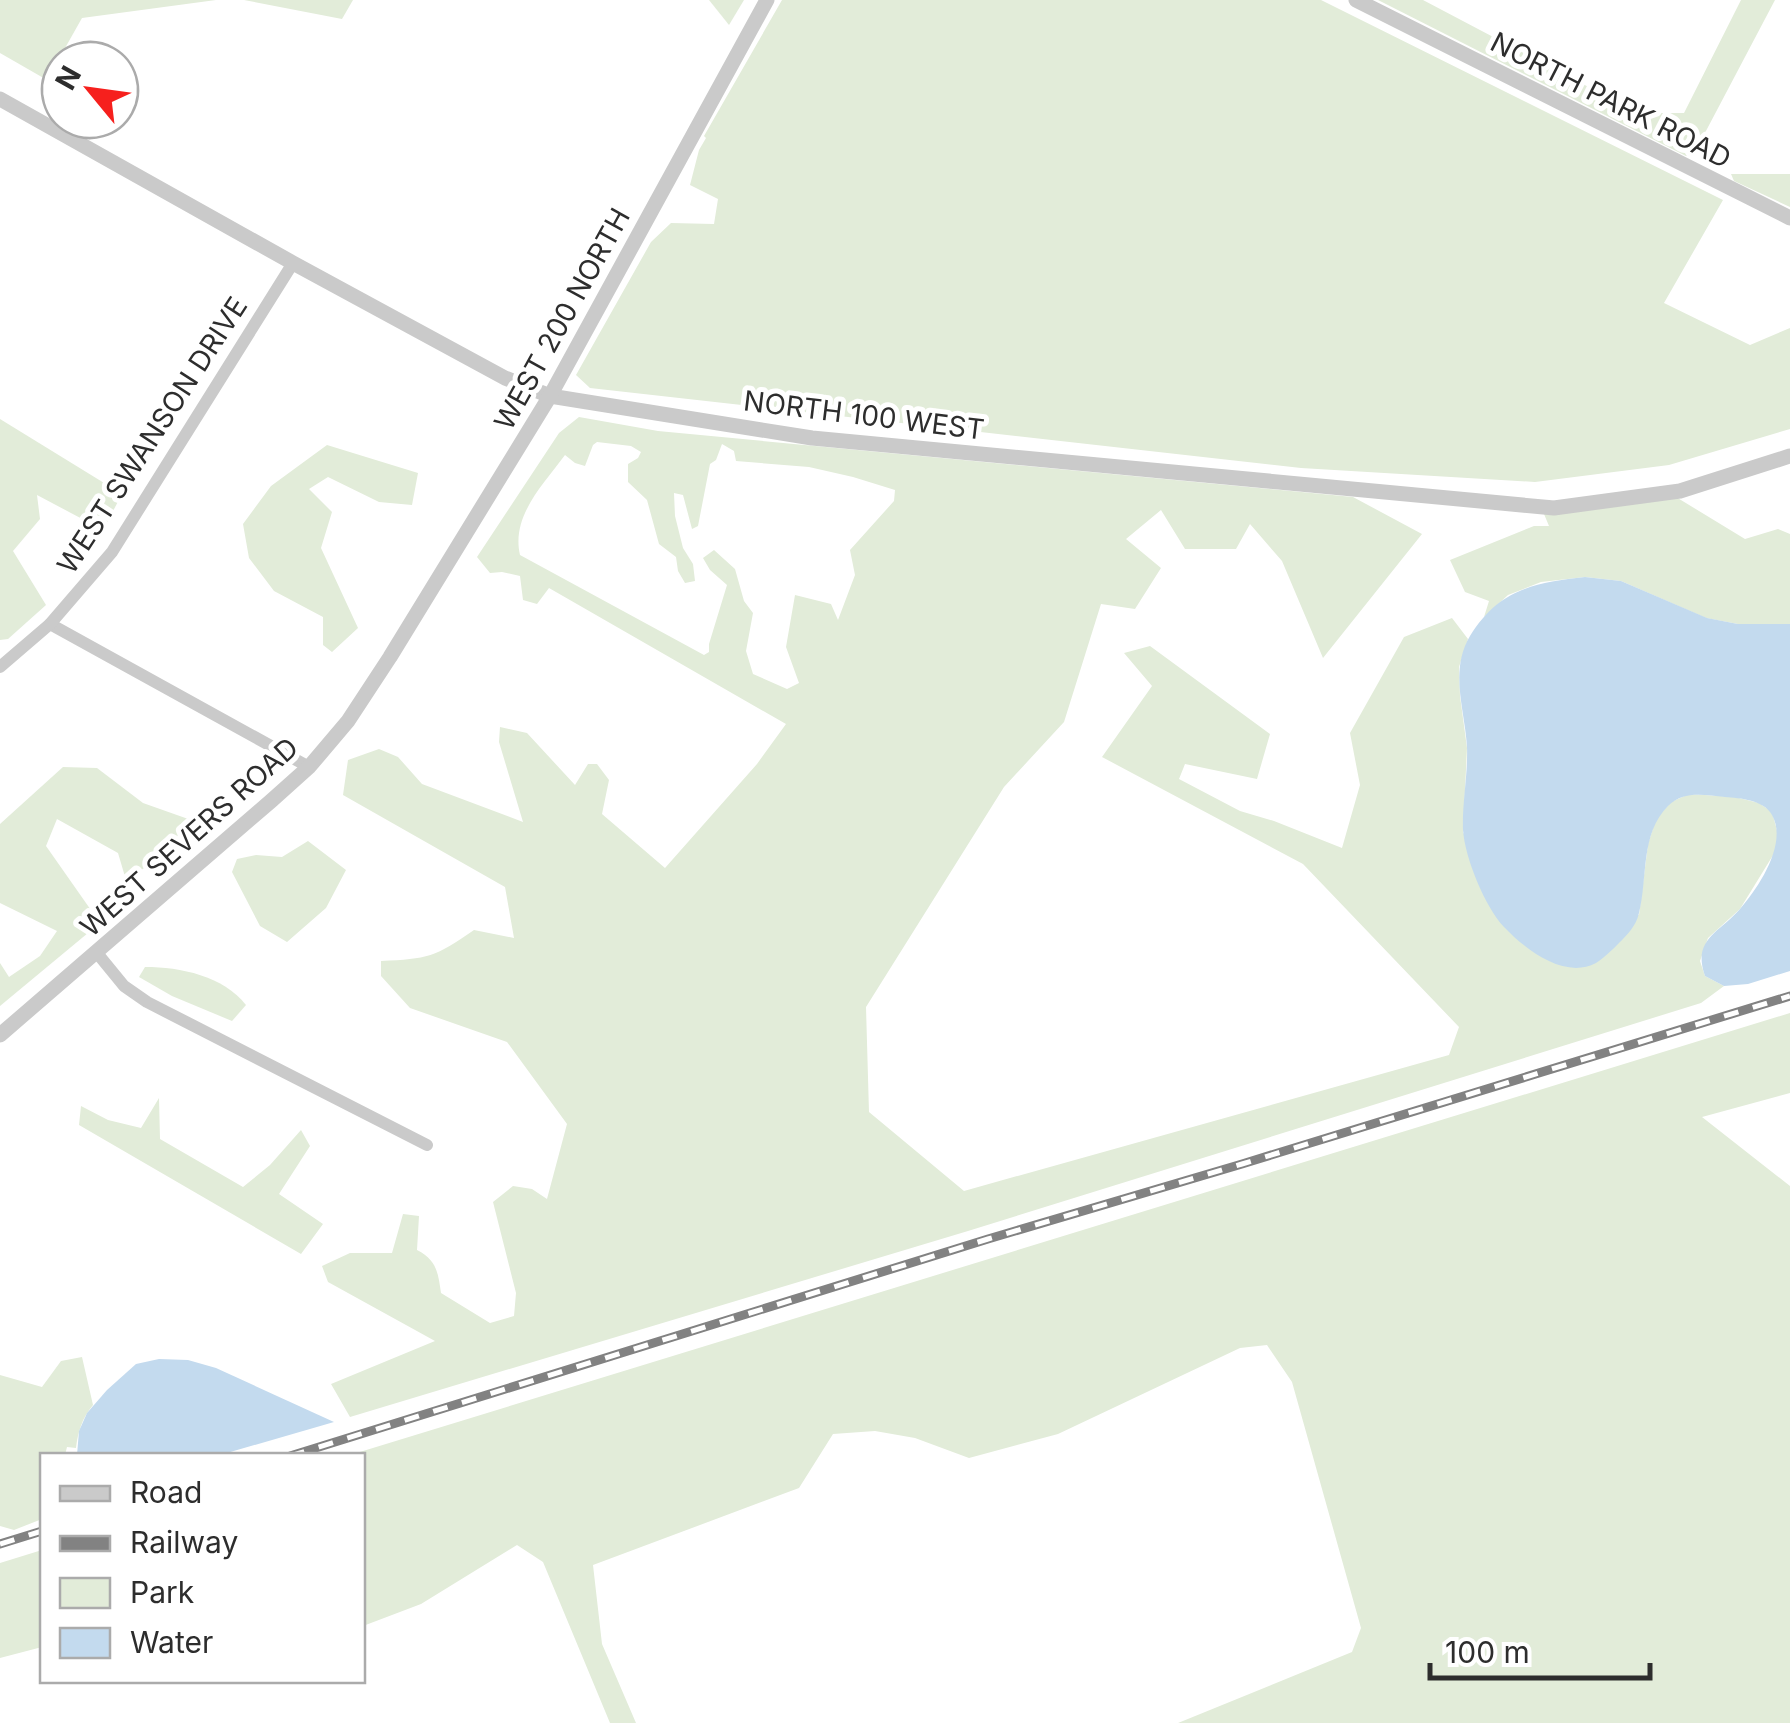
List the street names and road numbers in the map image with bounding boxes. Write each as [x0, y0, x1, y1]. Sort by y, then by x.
street label: NORTH PARK ROAD [1485, 25, 1737, 175]
street label: WEST 200 NORTH [487, 202, 637, 436]
street label: WEST SWANSON DRIVE [50, 290, 254, 580]
street label: NORTH 100 WEST [742, 383, 986, 447]
street label: WEST SEVERS ROAD [73, 730, 305, 944]

